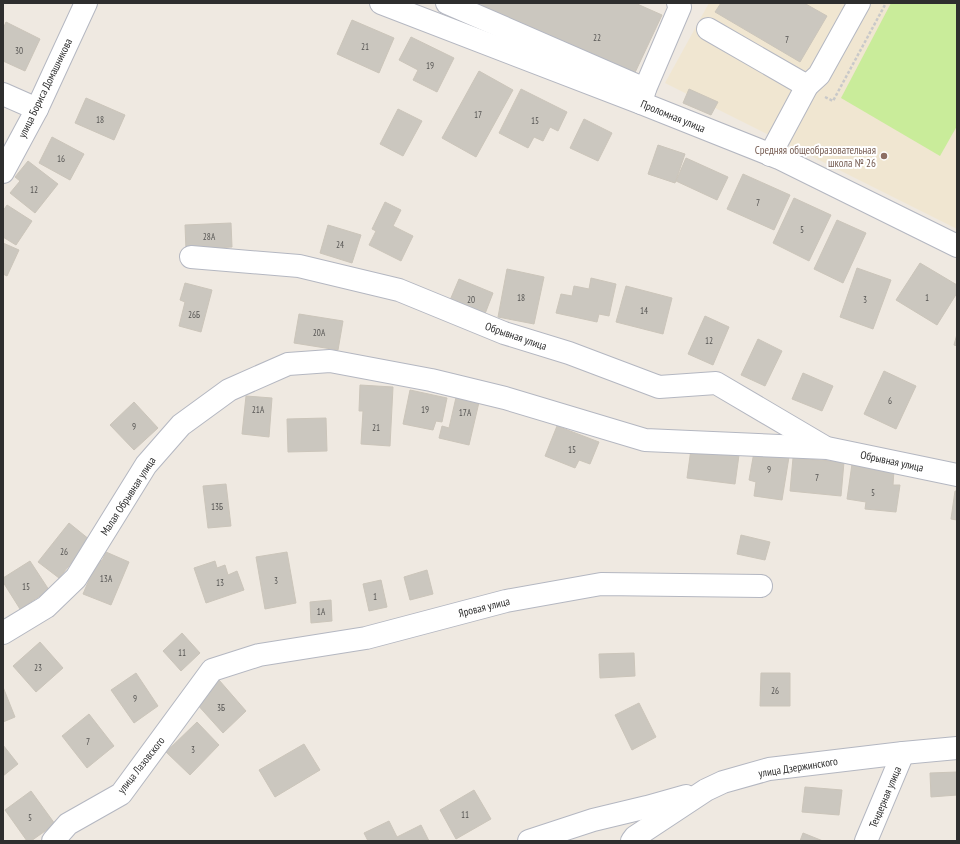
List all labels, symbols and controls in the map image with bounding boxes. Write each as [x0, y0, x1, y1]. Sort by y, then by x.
house number: 22 [593, 32, 601, 43]
house number: 7 [785, 34, 789, 45]
street label: улица Бориса Домашникова [15, 36, 75, 140]
house number: 21 [361, 41, 369, 52]
house number: 30 [15, 45, 23, 56]
house number: 19 [426, 60, 434, 71]
street label: Проломная улица [639, 97, 707, 135]
house number: 17 [474, 109, 482, 120]
house number: 18 [96, 114, 104, 125]
house number: 15 [531, 115, 539, 126]
place label: Средняя общеобразовательная школа № 26 [755, 143, 876, 170]
marker: Средняя общеобразовательная школа № 26 [879, 151, 889, 161]
house number: 16 [57, 153, 65, 164]
house number: 12 [30, 184, 38, 195]
house number: 7 [756, 197, 760, 208]
house number: 5 [800, 224, 804, 235]
house number: 28А [203, 231, 216, 242]
house number: 24 [336, 239, 344, 250]
house number: 18 [517, 292, 525, 303]
house number: 1 [925, 292, 929, 303]
house number: 20 [467, 294, 475, 305]
house number: 3 [863, 294, 867, 305]
house number: 14 [640, 305, 648, 316]
house number: 26Б [188, 309, 200, 320]
street label: Обрывная улица [483, 319, 549, 353]
house number: 20А [313, 327, 326, 338]
house number: 12 [705, 335, 713, 346]
house number: 6 [888, 395, 892, 406]
house number: 21А [252, 404, 265, 415]
house number: 19 [421, 404, 429, 415]
house number: 17А [459, 407, 472, 418]
house number: 9 [132, 421, 136, 432]
house number: 21 [372, 422, 380, 433]
house number: 15 [568, 444, 576, 455]
street label: Обрывная улица [859, 447, 925, 475]
street label: Малая Обрывная улица [97, 454, 159, 538]
house number: 9 [767, 464, 771, 475]
house number: 7 [815, 472, 819, 483]
house number: 5 [871, 487, 875, 498]
house number: 13Б [211, 501, 223, 512]
house number: 26 [60, 546, 68, 557]
house number: 13А [100, 573, 113, 584]
house number: 3 [274, 575, 278, 586]
house number: 13 [216, 577, 224, 588]
house number: 15 [22, 581, 30, 592]
house number: 1 [373, 591, 377, 602]
street label: Яровая улица [457, 594, 511, 620]
house number: 1А [317, 606, 326, 617]
house number: 11 [178, 647, 186, 658]
house number: 23 [34, 662, 42, 673]
house number: 26 [771, 685, 779, 696]
house number: 9 [133, 693, 137, 704]
house number: 3Б [217, 702, 225, 713]
street label: улица Лазовского [114, 733, 168, 796]
house number: 7 [86, 736, 90, 747]
house number: 3 [191, 744, 195, 755]
street label: улица Дзержинского [757, 754, 839, 780]
street label: Тендерная улица [866, 764, 904, 830]
house number: 11 [461, 809, 469, 820]
house number: 5 [28, 812, 32, 823]

